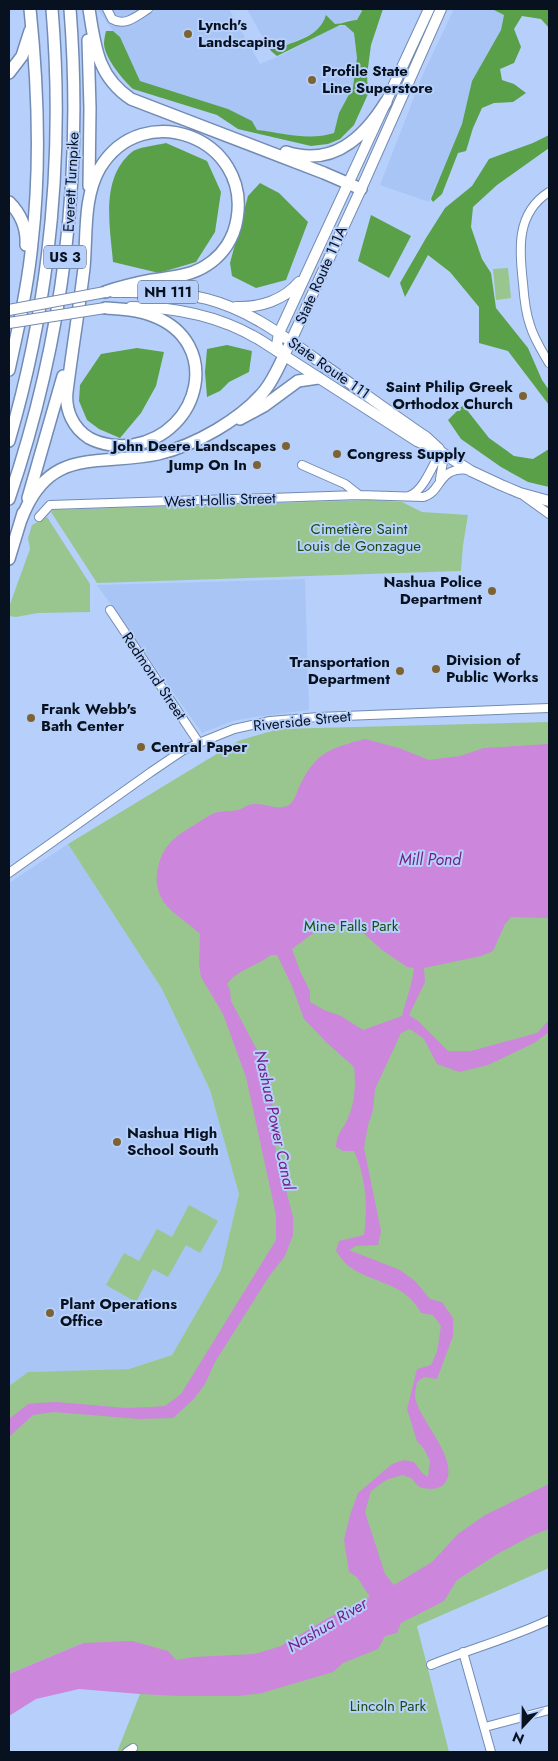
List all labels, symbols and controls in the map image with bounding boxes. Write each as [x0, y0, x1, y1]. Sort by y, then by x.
place label: Lynch's Landscaping [198, 14, 285, 53]
marker: Lynch's Landscaping [182, 28, 194, 40]
place label: Profile State Line Superstore [322, 60, 433, 99]
marker: Profile State Line Superstore [306, 74, 318, 86]
street label: Everett Turnpike [57, 131, 85, 232]
street label: State Route 111A [290, 222, 353, 328]
road number: US 3 [44, 246, 86, 268]
road number: NH 111 [138, 280, 198, 304]
street label: State Route 111 [284, 332, 374, 404]
place label: Saint Philip Greek Orthodox Church [386, 376, 513, 415]
marker: Saint Philip Greek Orthodox Church [517, 390, 529, 402]
place label: John Deere Landscapes [109, 435, 276, 457]
marker: John Deere Landscapes [280, 440, 292, 452]
place label: Congress Supply [347, 443, 465, 465]
marker: Congress Supply [331, 448, 343, 460]
place label: Jump On In [166, 454, 247, 476]
marker: Jump On In [251, 459, 263, 471]
street label: West Hollis Street [164, 487, 277, 513]
park label: Cimetière Saint Louis de Gonzague [297, 518, 421, 557]
place label: Nashua Police Department [383, 571, 482, 610]
marker: Nashua Police Department [486, 585, 498, 597]
street label: Redmond Street [117, 628, 192, 724]
place label: Division of Public Works [446, 649, 538, 688]
place label: Transportation Department [290, 651, 390, 690]
marker: Division of Public Works [430, 663, 442, 675]
marker: Transportation Department [394, 665, 406, 677]
place label: Frank Webb's Bath Center [41, 698, 137, 737]
street label: Riverside Street [252, 705, 352, 737]
marker: Frank Webb's Bath Center [25, 712, 37, 724]
place label: Central Paper [151, 736, 248, 758]
marker: Central Paper [135, 741, 147, 753]
water label: Mill Pond [399, 848, 462, 871]
park label: Mine Falls Park [304, 915, 399, 937]
water label: Nashua Power Canal [249, 1048, 301, 1193]
place label: Nashua High School South [127, 1122, 219, 1161]
marker: Nashua High School South [111, 1136, 123, 1148]
place label: Plant Operations Office [60, 1293, 177, 1332]
marker: Plant Operations Office [44, 1307, 56, 1319]
water label: Nashua River [283, 1591, 373, 1658]
park label: Lincoln Park [350, 1695, 427, 1717]
north arrow [498, 1701, 548, 1751]
text: N [509, 1727, 527, 1749]

